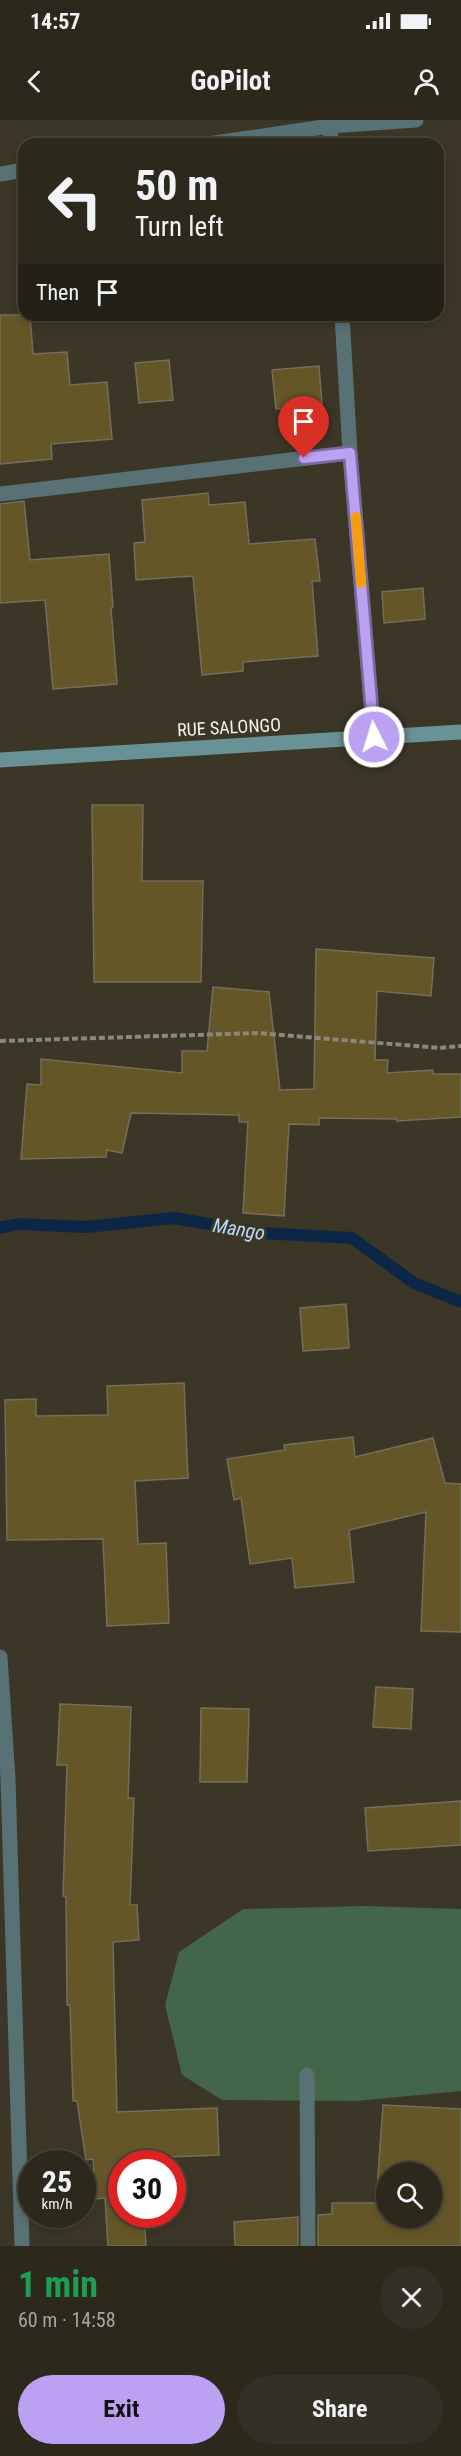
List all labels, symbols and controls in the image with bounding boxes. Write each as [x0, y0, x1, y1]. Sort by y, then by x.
text: 14:57 [30, 9, 81, 34]
icon: back [18, 65, 51, 98]
text: GoPilot [191, 65, 270, 97]
icon: person [410, 65, 443, 98]
text: 50 m [135, 161, 218, 210]
icon: left [36, 162, 114, 240]
text: Turn left [135, 211, 224, 243]
icon: arrive [91, 276, 124, 309]
text: Then [36, 280, 79, 305]
pin [278, 396, 329, 458]
icon: arrive [287, 405, 320, 438]
position arrow [342, 705, 406, 769]
street label: RUE SALONGO [177, 714, 281, 740]
water label: Mango [211, 1213, 267, 1245]
speed limit sign: 30 [108, 2150, 186, 2228]
map controls [376, 2162, 442, 2228]
button: search [376, 2162, 442, 2228]
text: 25 [42, 2164, 72, 2199]
text: km/h [42, 2195, 72, 2213]
text: 1 min [18, 2264, 98, 2306]
button: close [380, 2266, 443, 2329]
text: 60 m · 14:58 [18, 2308, 116, 2332]
button: Exit [18, 2375, 225, 2444]
button: Share [237, 2375, 443, 2444]

